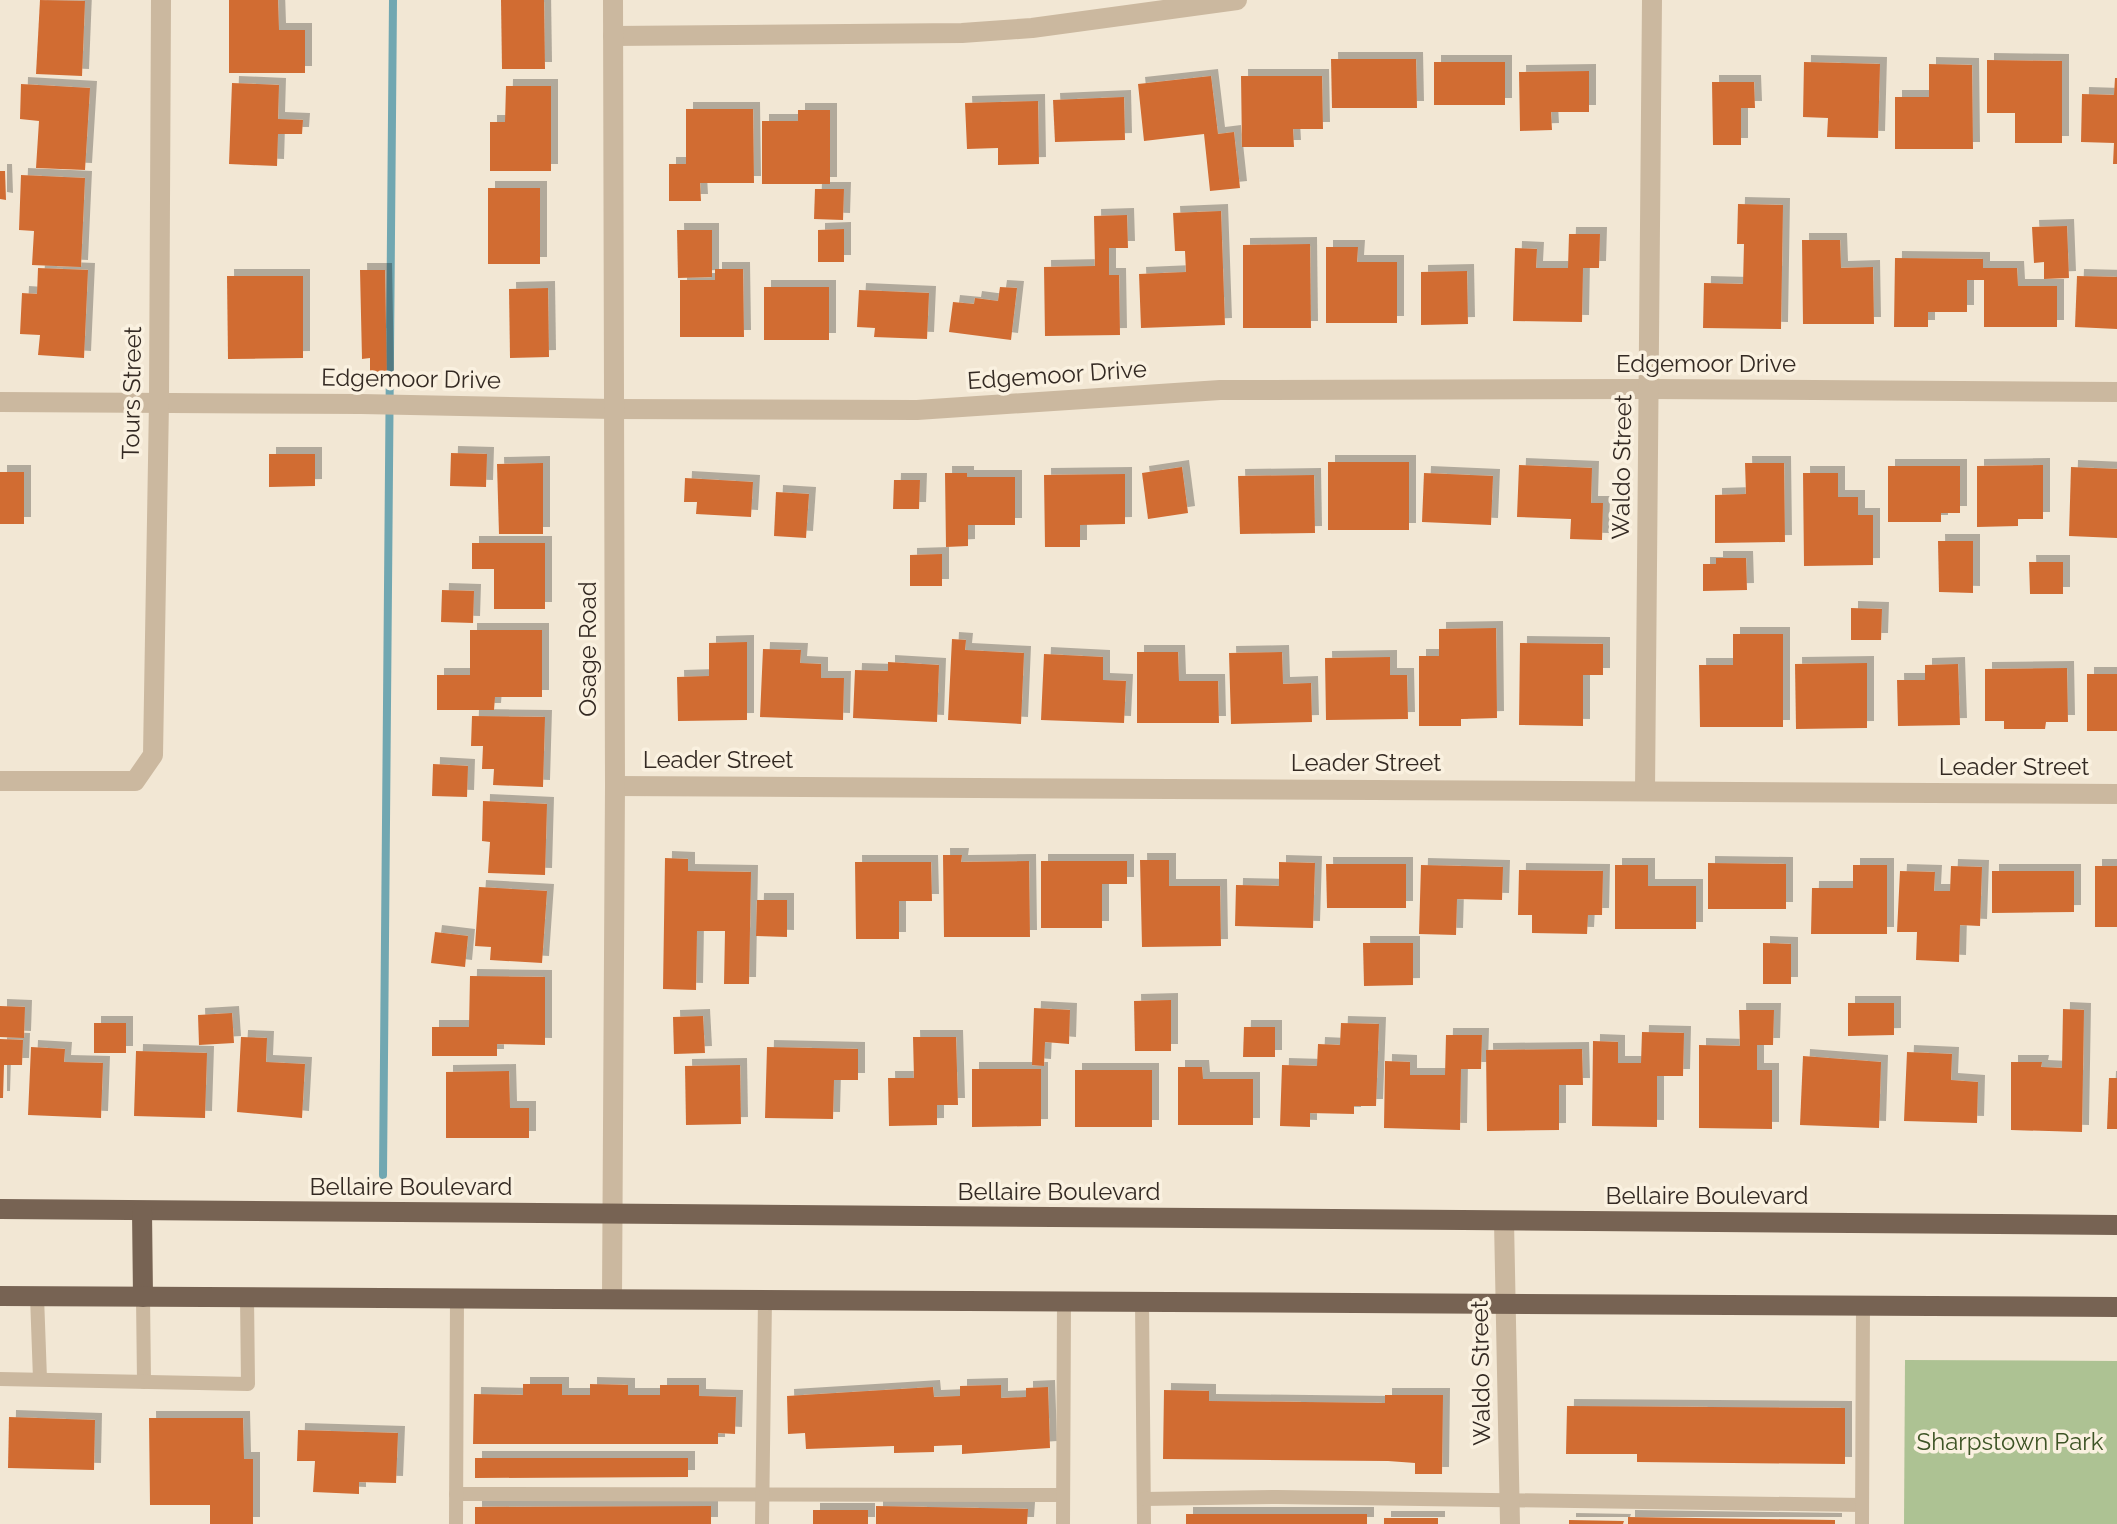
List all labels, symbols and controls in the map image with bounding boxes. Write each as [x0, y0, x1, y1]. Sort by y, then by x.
street label: Tours Street [116, 326, 147, 460]
street label: Edgemoor Drive [1616, 349, 1796, 378]
street label: Edgemoor Drive [966, 354, 1148, 395]
street label: Edgemoor Drive [321, 362, 501, 395]
street label: Waldo Street [1606, 394, 1637, 540]
street label: Osage Road [573, 581, 602, 717]
street label: Leader Street [643, 745, 793, 774]
street label: Leader Street [1291, 748, 1441, 777]
street label: Leader Street [1939, 752, 2089, 781]
street label: Bellaire Boulevard [309, 1172, 513, 1201]
street label: Bellaire Boulevard [957, 1177, 1161, 1206]
street label: Bellaire Boulevard [1605, 1181, 1809, 1210]
street label: Waldo Street [1465, 1300, 1496, 1446]
park label: Sharpstown Park [1917, 1427, 2104, 1456]

